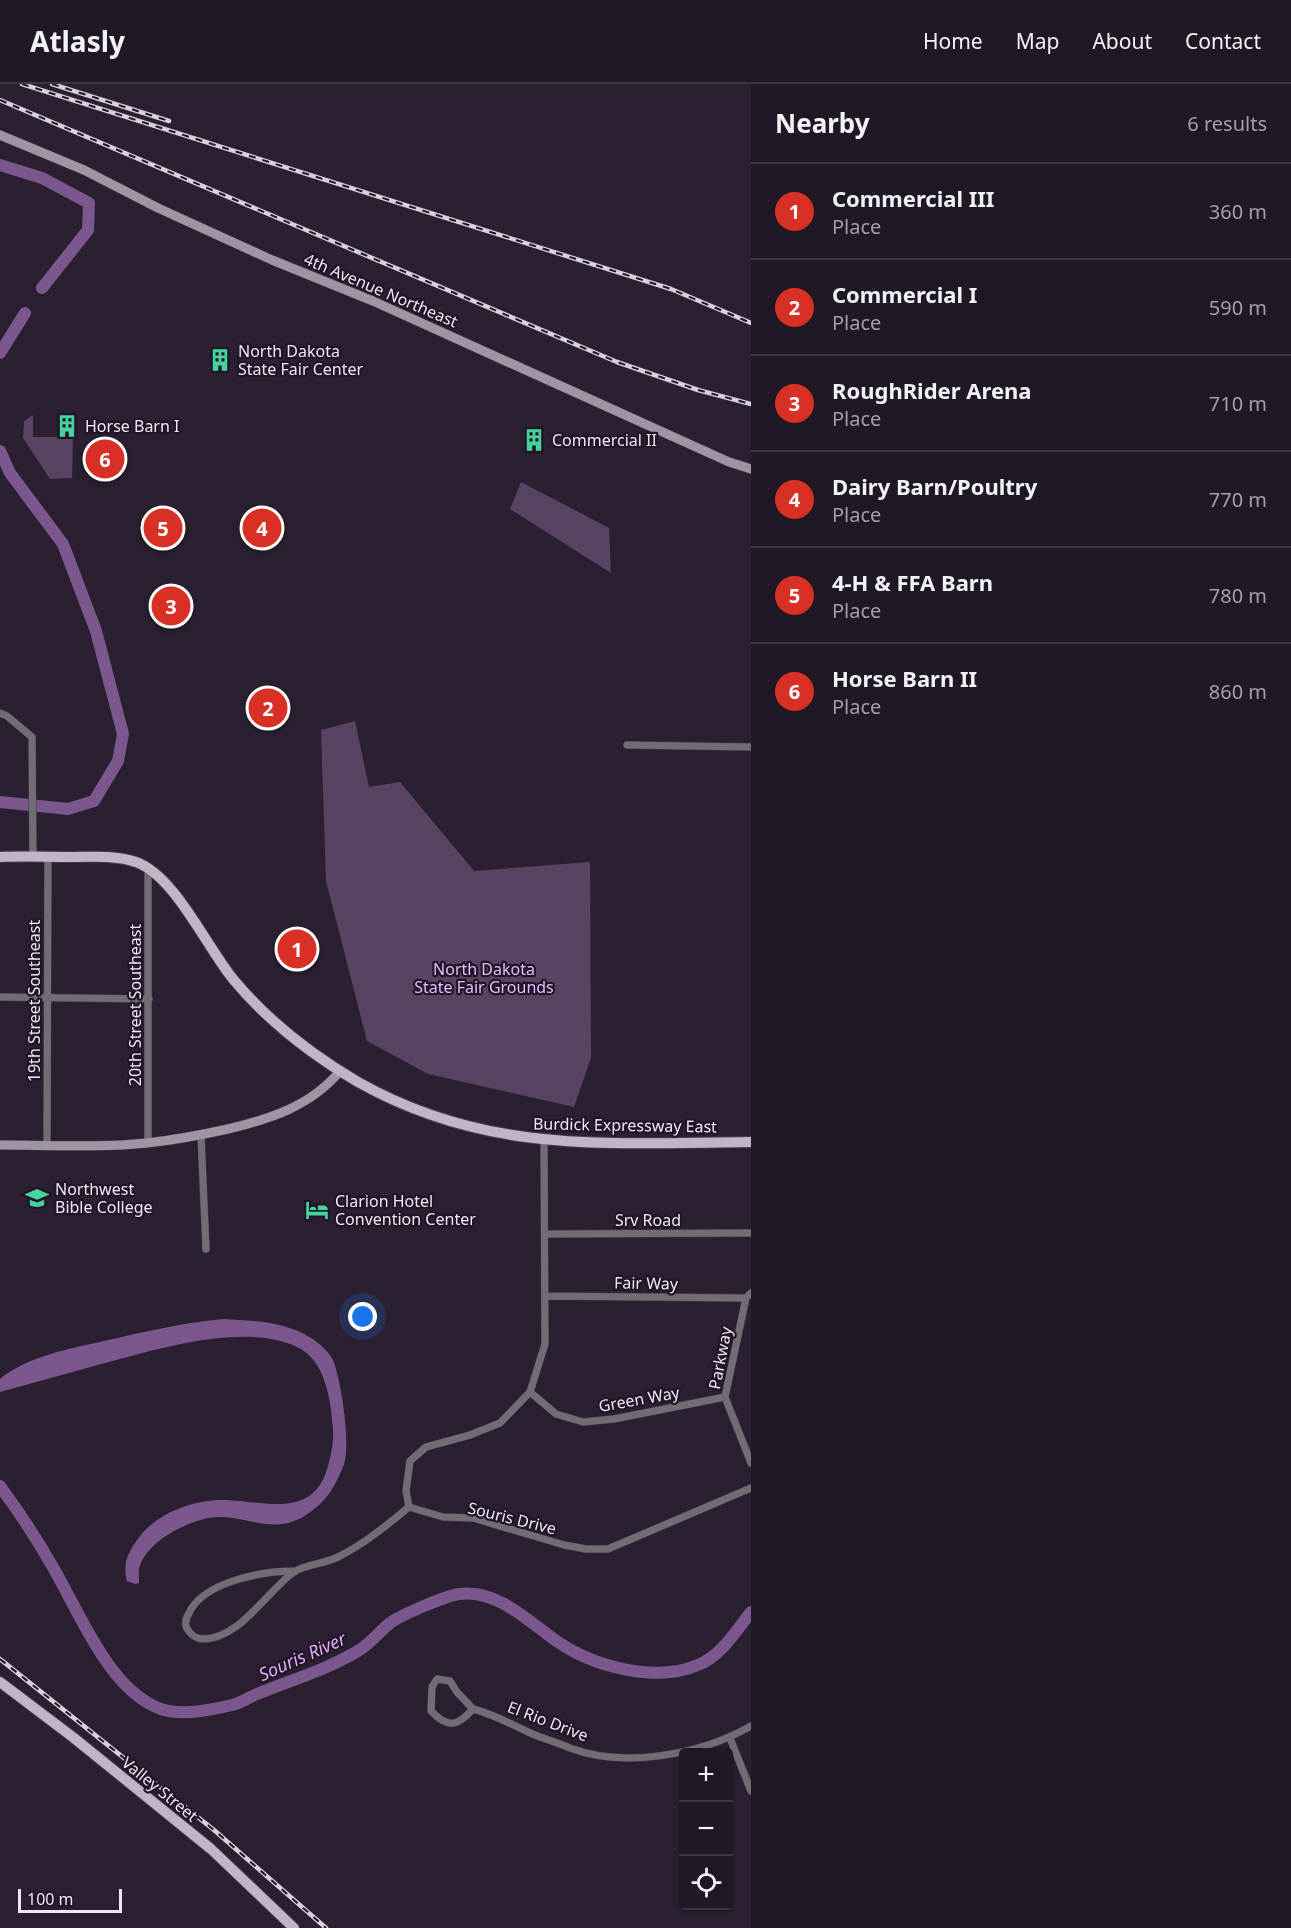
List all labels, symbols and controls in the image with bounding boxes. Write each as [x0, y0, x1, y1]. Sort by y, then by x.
text: Atlasly [30, 22, 125, 60]
text: Home [923, 27, 983, 55]
text: Map [1016, 27, 1059, 55]
text: About [1092, 27, 1152, 55]
text: Contact [1185, 27, 1261, 55]
text: Nearby [775, 105, 870, 141]
text: 6 results [1187, 110, 1267, 137]
text: Commercial III [832, 183, 994, 213]
text: 1 [789, 198, 800, 225]
text: 360 m [1209, 198, 1267, 225]
text: Place [832, 213, 881, 240]
street label: 4th Avenue Northeast [301, 248, 461, 332]
text: Commercial I [832, 279, 977, 309]
text: 2 [789, 294, 800, 321]
text: 590 m [1209, 294, 1267, 321]
text: Place [832, 309, 881, 336]
place label: North Dakota State Fair Center [238, 340, 363, 380]
building icon: North Dakota State Fair Center [207, 347, 233, 373]
text: RoughRider Arena [832, 375, 1032, 405]
text: 3 [789, 390, 800, 417]
text: 710 m [1209, 390, 1267, 417]
text: Place [832, 405, 881, 432]
building icon: Horse Barn I [54, 413, 80, 439]
place label: Horse Barn I [85, 415, 179, 437]
building icon: Commercial II [521, 427, 547, 453]
place label: Commercial II [552, 429, 657, 451]
pin: 6 [86, 436, 124, 482]
text: Dairy Barn/Poultry [832, 471, 1037, 501]
text: 4 [789, 486, 800, 513]
text: 770 m [1209, 486, 1267, 513]
text: Place [832, 501, 881, 528]
pin: 5 [144, 506, 182, 550]
pin: 4 [242, 506, 282, 550]
text: 4-H & FFA Barn [832, 567, 993, 597]
text: 5 [789, 582, 800, 609]
text: 780 m [1209, 582, 1267, 609]
pin: 3 [152, 584, 190, 628]
text: Place [832, 597, 881, 624]
text: Horse Barn II [832, 663, 977, 693]
text: 6 [789, 678, 800, 705]
text: 860 m [1209, 678, 1267, 705]
pin: 2 [248, 686, 288, 730]
text: Place [832, 693, 881, 720]
street label: 19th Street Southeast [23, 920, 45, 1082]
street label: 20th Street Southeast [124, 924, 146, 1086]
pin: 1 [278, 926, 316, 972]
park label: North Dakota State Fair Grounds [414, 958, 554, 998]
street label: Burdick Expressway East [533, 1112, 717, 1138]
place label: Northwest Bible College [55, 1178, 153, 1218]
school or university icon: Northwest Bible College [24, 1185, 50, 1211]
place label: Clarion Hotel Convention Center [335, 1190, 476, 1230]
hotel icon: Clarion Hotel Convention Center [304, 1197, 330, 1223]
street label: Srv Road [615, 1209, 681, 1231]
street label: Fair Way [614, 1271, 679, 1295]
your location [348, 1302, 377, 1331]
street label: Parkway [703, 1324, 737, 1391]
street label: Green Way [597, 1381, 682, 1417]
street label: Souris Drive [465, 1496, 559, 1540]
water label: Souris River [254, 1626, 350, 1686]
street label: El Rio Drive [505, 1696, 591, 1746]
map controls [679, 1748, 733, 1910]
button: + [679, 1748, 733, 1802]
street label: Valley Street [117, 1751, 203, 1827]
button: − [679, 1802, 733, 1856]
button: locate [679, 1856, 733, 1910]
scale bar [18, 1886, 122, 1914]
text: 100 m [27, 1888, 74, 1910]

